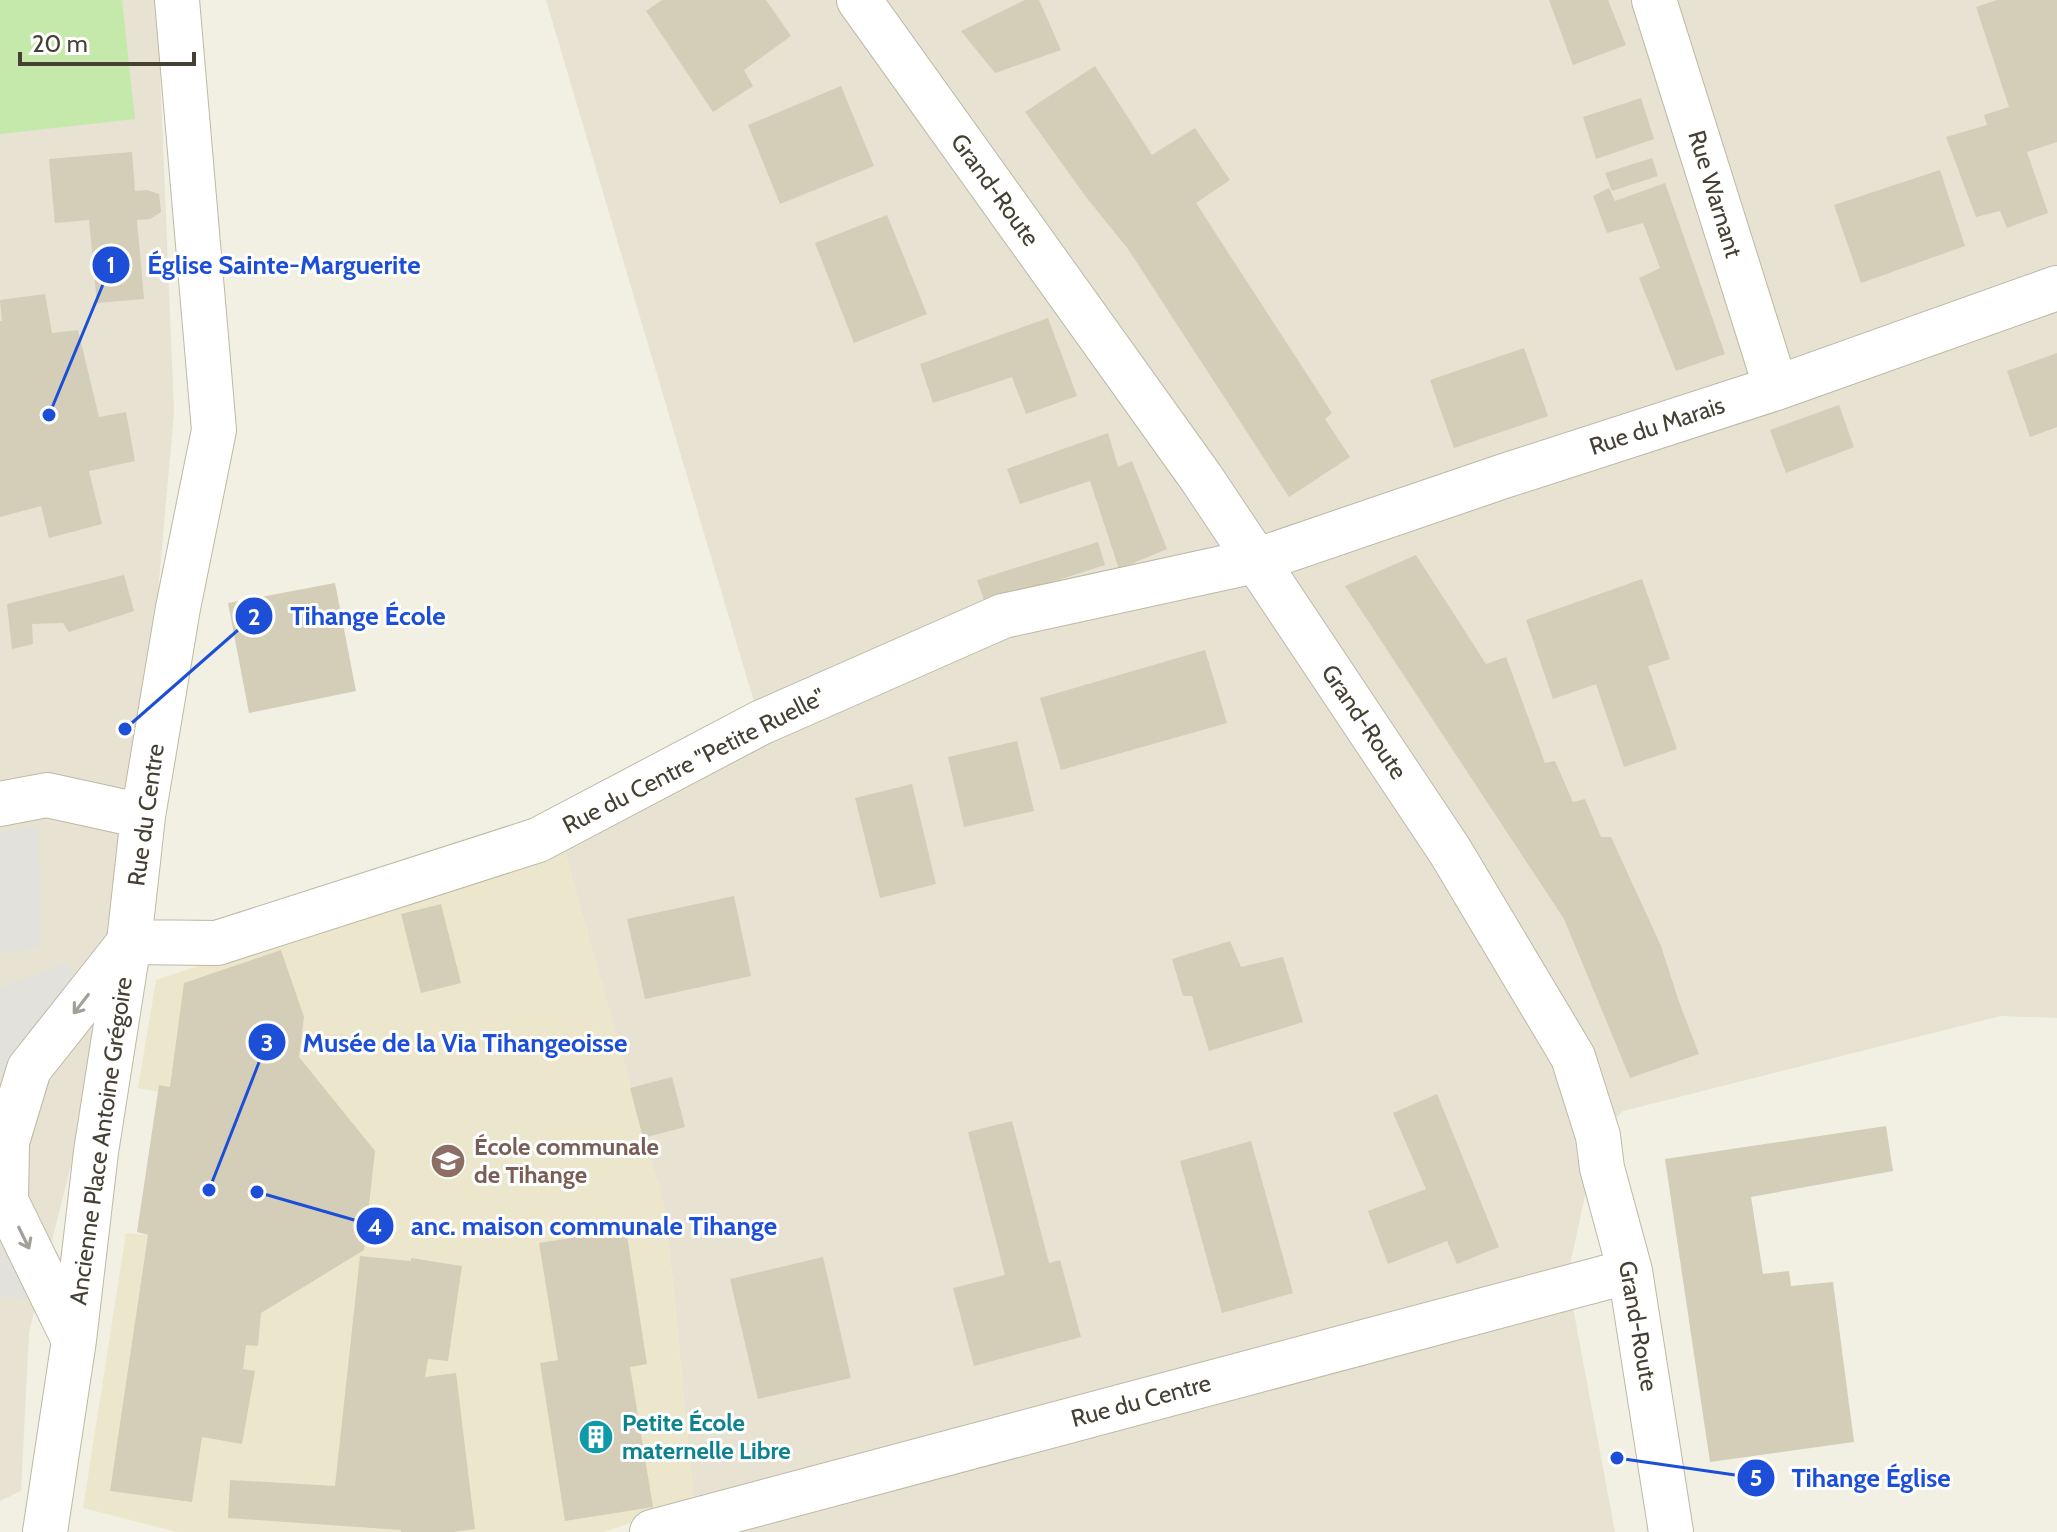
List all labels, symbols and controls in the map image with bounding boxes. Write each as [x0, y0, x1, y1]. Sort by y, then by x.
scale bar [20, 16, 194, 66]
text: 20 m [32, 29, 88, 58]
street label: Rue Warnant [1682, 127, 1749, 261]
street label: Grand-Route [945, 128, 1046, 252]
callout: Église Sainte-Marguerite [91, 240, 436, 290]
text: Église Sainte-Marguerite [147, 249, 421, 281]
text: 1 [107, 250, 115, 279]
street label: Rue du Marais [1586, 390, 1728, 461]
callout: Tihange École [234, 591, 462, 641]
text: Tihange École [290, 600, 446, 632]
text: 2 [248, 602, 260, 631]
street label: Grand-Route [1316, 659, 1413, 785]
street label: Rue du Centre "Petite Ruelle" [558, 682, 830, 840]
street label: Rue du Centre [121, 742, 170, 888]
street label: Ancienne Place Antoine Grégoire [63, 975, 138, 1307]
one-way arrow [72, 993, 89, 1014]
callout: Musée de la Via Tihangeoisse [247, 1017, 644, 1067]
text: Musée de la Via Tihangeoisse [303, 1027, 627, 1059]
text: 3 [261, 1028, 273, 1057]
place label: École communale de Tihange [474, 1132, 659, 1189]
school or university icon: École communale de Tihange [429, 1142, 467, 1180]
callout: anc. maison communale Tihange [355, 1201, 793, 1251]
text: anc. maison communale Tihange [411, 1210, 777, 1242]
text: 4 [368, 1212, 382, 1241]
one-way arrow [17, 1226, 32, 1250]
street label: Grand-Route [1613, 1258, 1664, 1393]
street label: Rue du Centre [1068, 1368, 1214, 1433]
place label: Petite École maternelle Libre [622, 1408, 791, 1465]
building icon: Petite École maternelle Libre [577, 1418, 615, 1456]
callout: Tihange Église [1736, 1453, 1967, 1503]
text: Tihange Église [1791, 1462, 1951, 1494]
text: 5 [1750, 1463, 1762, 1492]

